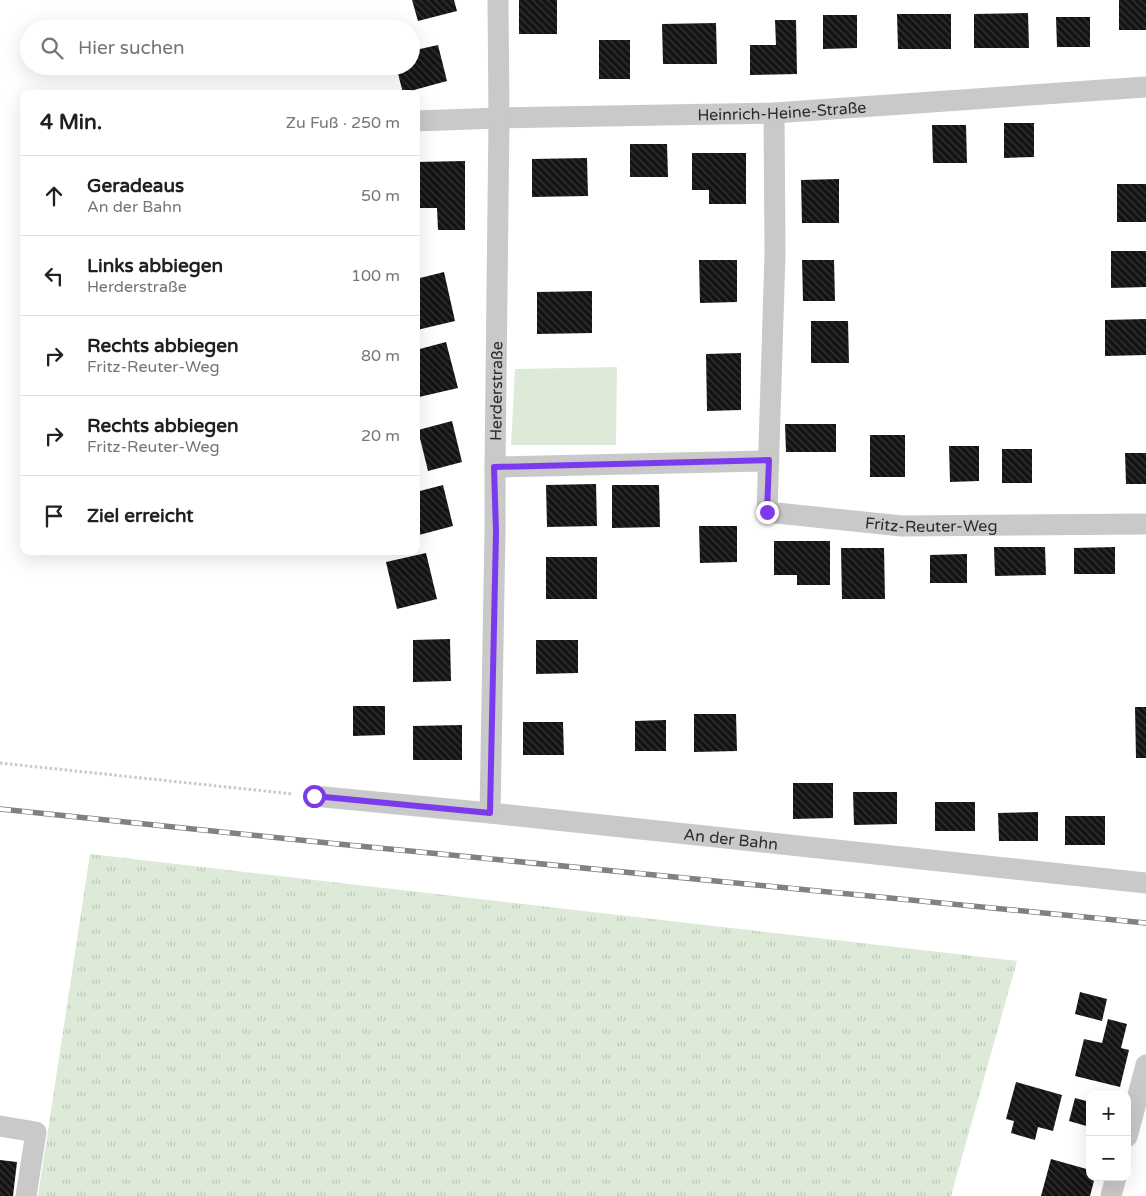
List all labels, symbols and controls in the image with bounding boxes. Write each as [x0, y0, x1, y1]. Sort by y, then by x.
search box [20, 20, 420, 75]
icon: search [38, 34, 66, 62]
text: Hier suchen [78, 37, 185, 59]
street label: Heinrich-Heine-Straße [697, 98, 867, 125]
text: 4 Min. [40, 110, 102, 135]
text: Zu Fuß · 250 m [286, 113, 400, 133]
text: Geradeaus [87, 175, 184, 197]
icon: ahead [40, 182, 68, 210]
text: 50 m [361, 186, 400, 206]
text: An der Bahn [87, 197, 182, 217]
text: Links abbiegen [87, 255, 223, 277]
icon: left [40, 262, 68, 290]
text: 100 m [351, 266, 400, 286]
text: Herderstraße [87, 277, 187, 297]
text: Rechts abbiegen [87, 335, 239, 357]
street label: Herderstraße [486, 341, 507, 441]
icon: right [40, 342, 68, 370]
text: 80 m [361, 346, 400, 366]
text: Fritz-Reuter-Weg [87, 357, 220, 377]
text: Rechts abbiegen [87, 415, 239, 437]
icon: right [40, 422, 68, 450]
text: 20 m [361, 426, 400, 446]
text: Fritz-Reuter-Weg [87, 437, 220, 457]
route end [756, 501, 779, 524]
icon: arrive [40, 502, 68, 530]
text: Ziel erreicht [87, 505, 194, 527]
street label: Fritz-Reuter-Weg [864, 513, 998, 537]
route start [303, 785, 326, 808]
street label: An der Bahn [682, 825, 779, 855]
map controls [1086, 1091, 1131, 1181]
button: + [1086, 1091, 1131, 1136]
button: − [1086, 1136, 1131, 1181]

